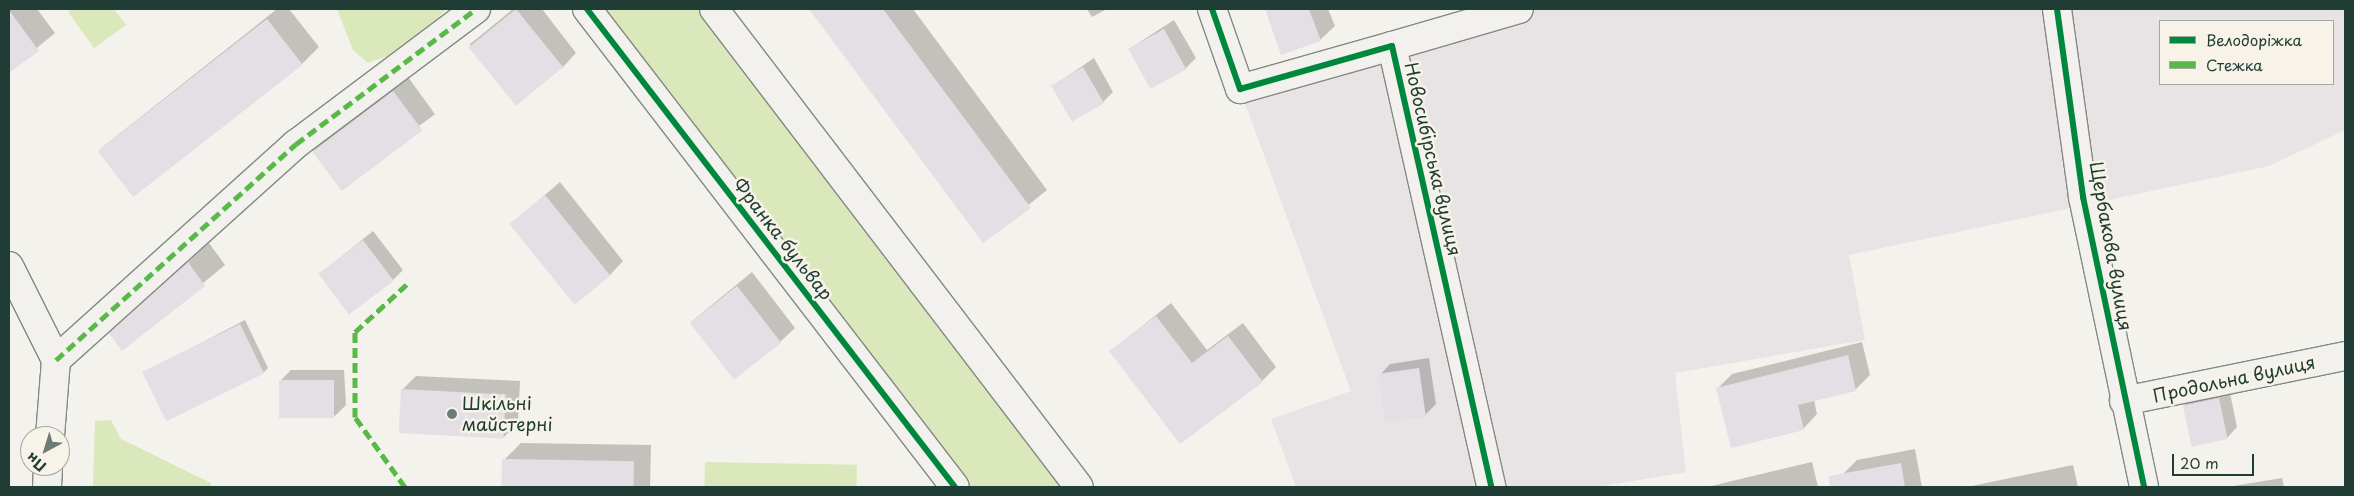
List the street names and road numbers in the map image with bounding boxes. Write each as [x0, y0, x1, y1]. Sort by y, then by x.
street label: Новосибірська вулиця [1400, 60, 1466, 258]
street label: Щербакова вулиця [2085, 159, 2137, 333]
street label: Франка бульвар [729, 174, 837, 304]
street label: Продольна вулиця [2150, 351, 2318, 407]

